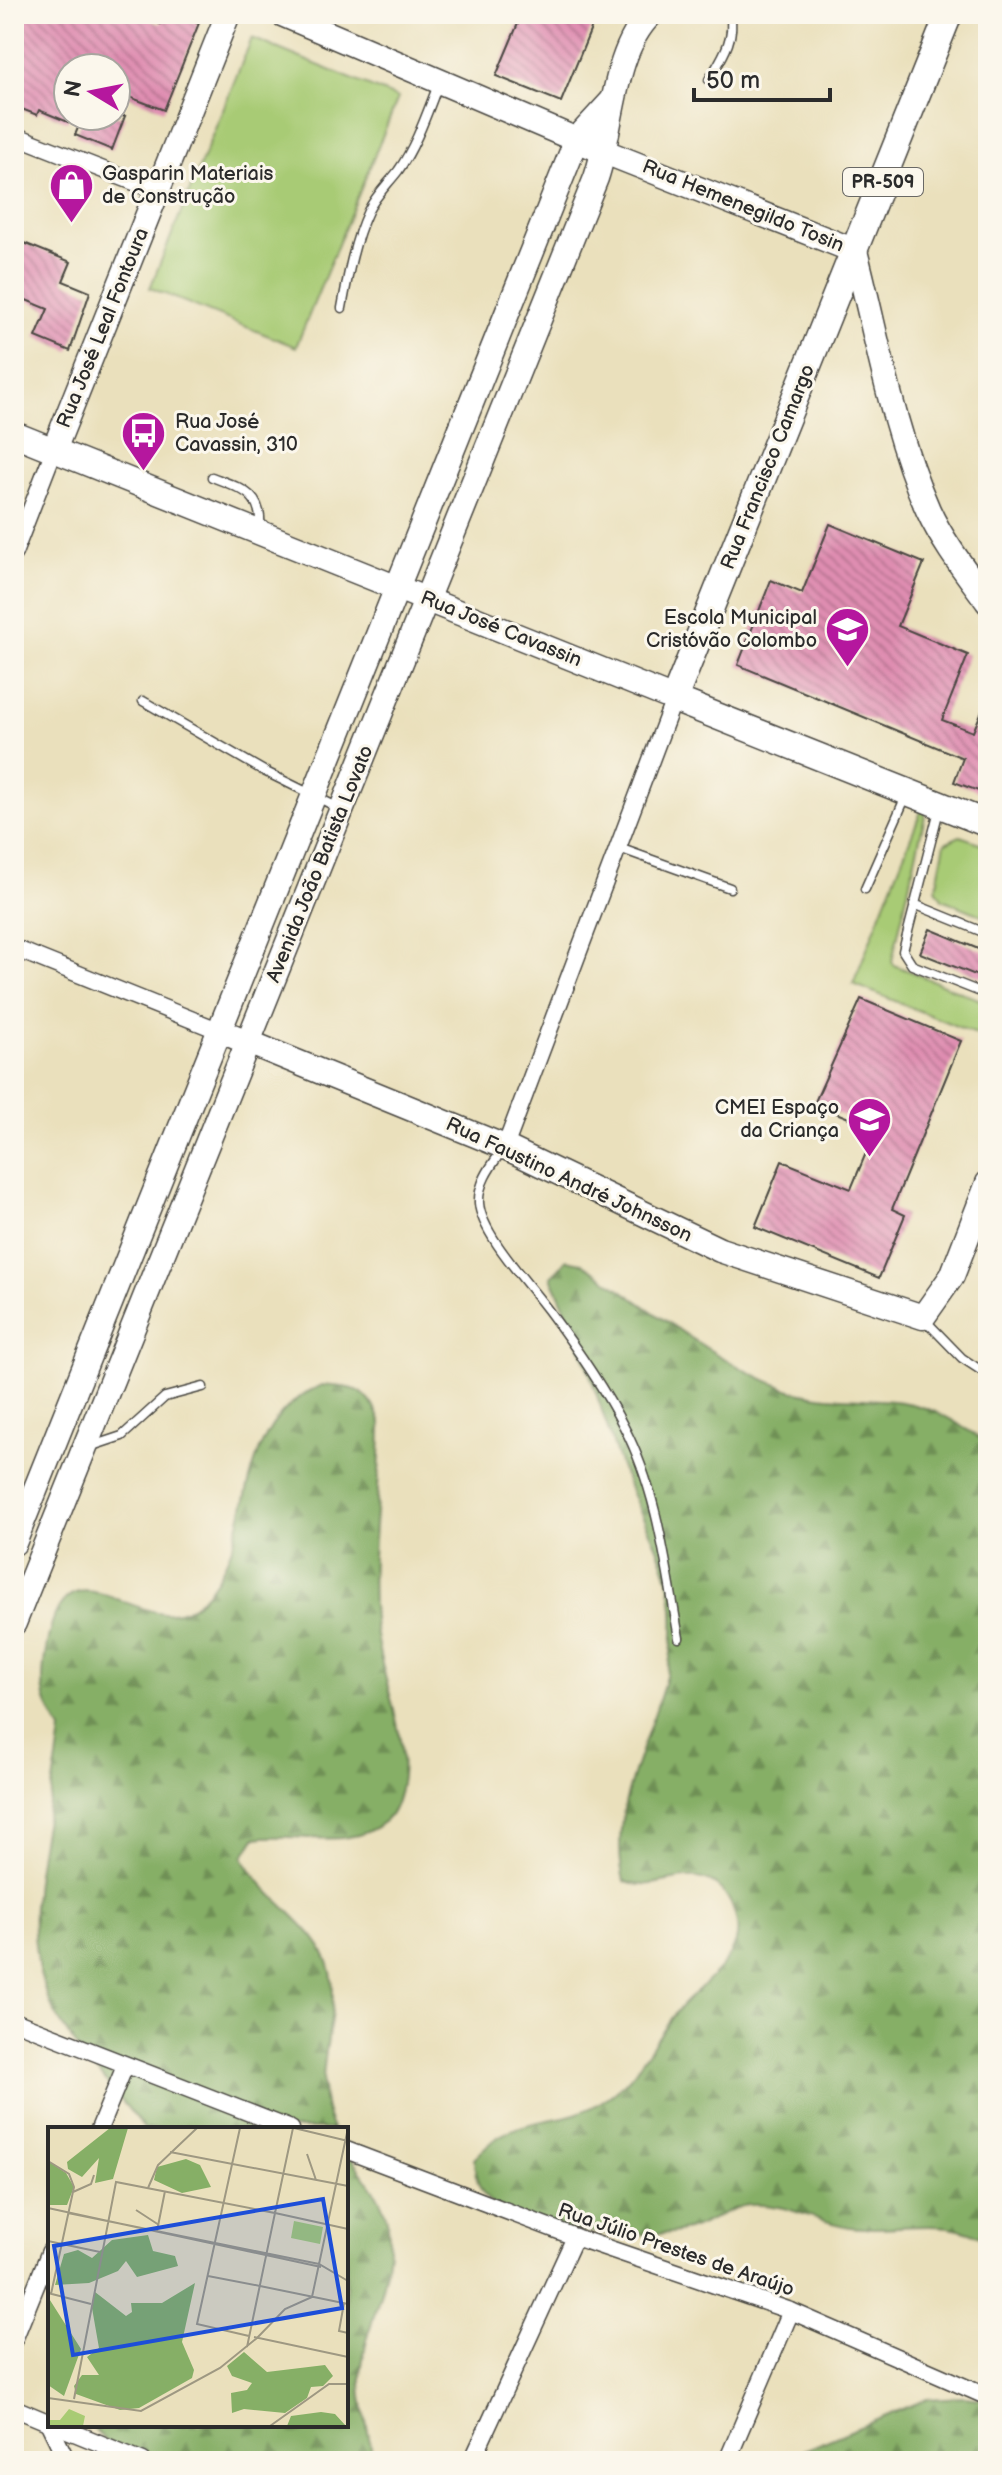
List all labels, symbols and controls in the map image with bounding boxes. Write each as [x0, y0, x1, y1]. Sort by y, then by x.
north arrow [52, 52, 132, 132]
scale bar [694, 52, 830, 102]
text: 50 m [706, 66, 760, 95]
text: N [59, 78, 89, 99]
street label: Rua Hemenegildo Tosin [639, 155, 847, 257]
shop icon: Gasparin Materiais de Construção [47, 161, 95, 224]
place label: Gasparin Materiais de Construção [102, 162, 274, 209]
road number: PR-509 [843, 168, 923, 196]
street label: Rua José Leal Fontoura [52, 224, 154, 432]
street label: Rua Francisco Camargo [716, 361, 820, 573]
bus stop icon: Rua José Cavassin, 310 [120, 410, 168, 473]
place label: Rua José Cavassin, 310 [175, 410, 298, 457]
street label: Rua José Cavassin [417, 586, 585, 672]
school or university icon: Escola Municipal Cristóvão Colombo [824, 605, 872, 668]
place label: Escola Municipal Cristóvão Colombo [646, 606, 817, 653]
street label: Avenida João Batista Lovato [261, 742, 379, 986]
school or university icon: CMEI Espaço da Criança [846, 1095, 894, 1158]
place label: CMEI Espaço da Criança [715, 1096, 839, 1143]
street label: Rua Faustino André Johnsson [442, 1112, 696, 1248]
inset map [48, 2127, 348, 2427]
street label: Rua Júlio Prestes de Araújo [555, 2198, 797, 2302]

